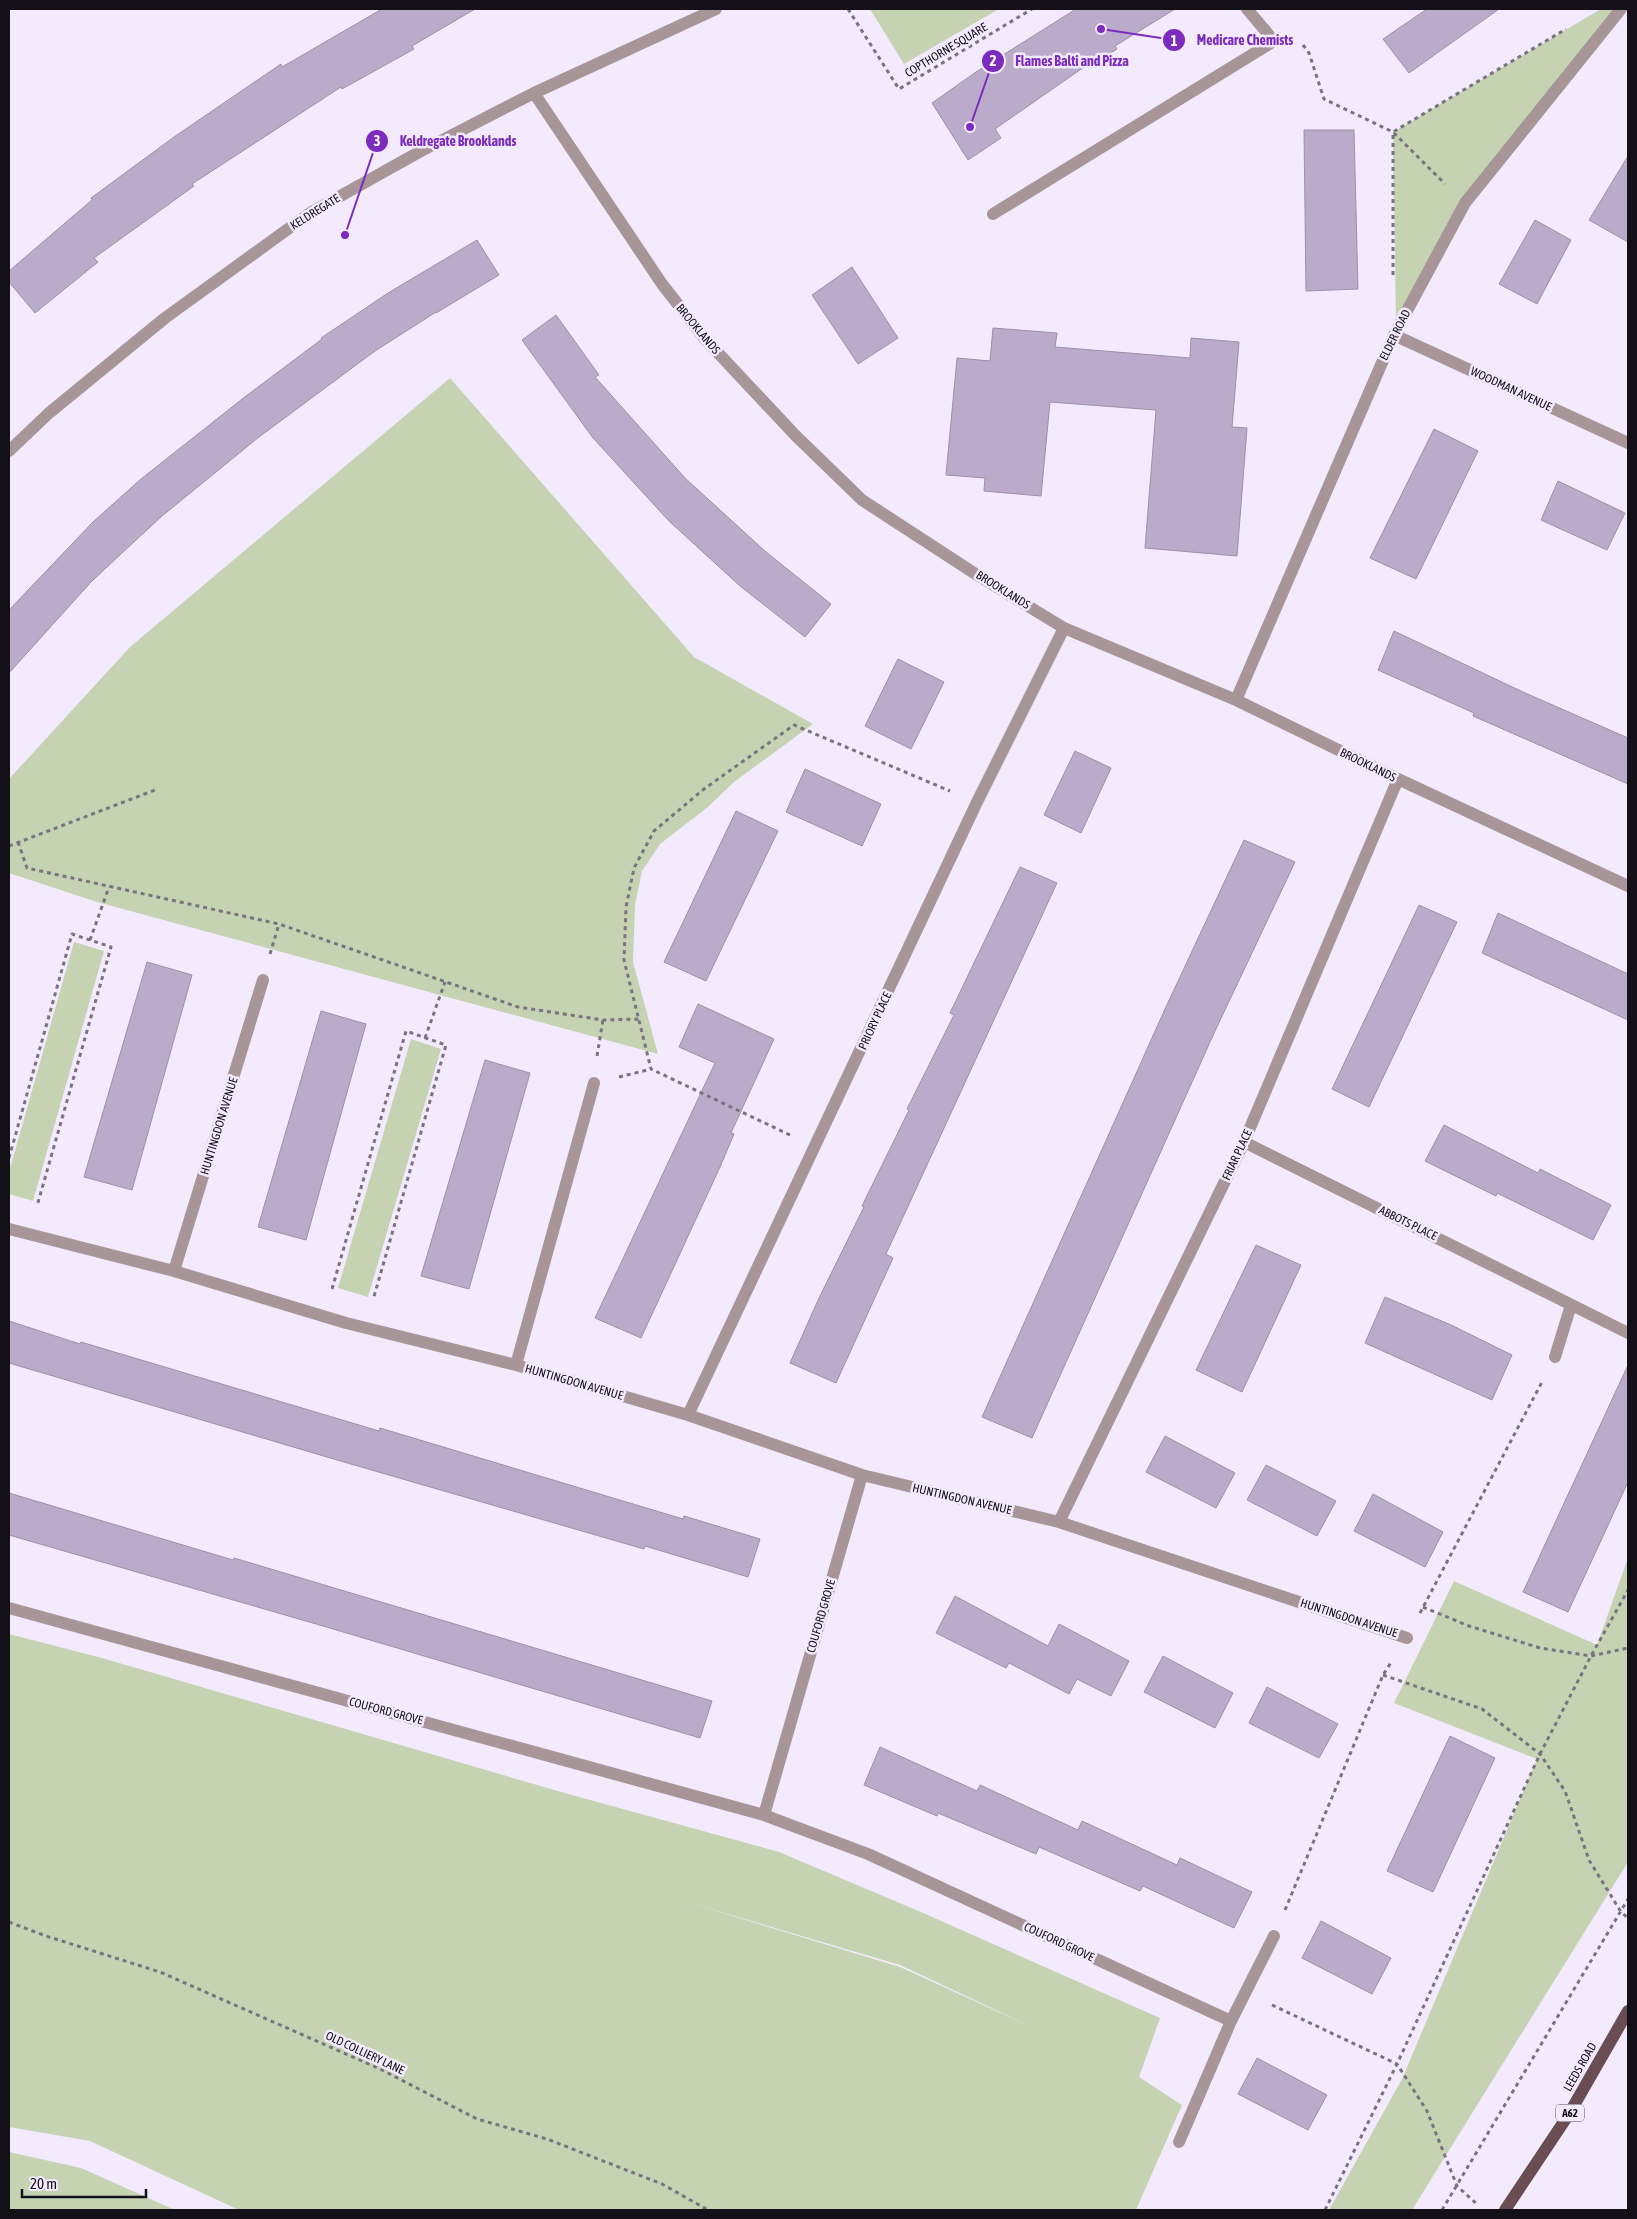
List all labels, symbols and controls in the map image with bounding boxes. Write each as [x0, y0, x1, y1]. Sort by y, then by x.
street label: COPTHORNE SQUARE [902, 20, 990, 80]
callout: Medicare Chemists [1162, 26, 1303, 55]
text: 1 [1170, 32, 1178, 49]
text: Medicare Chemists [1197, 32, 1293, 48]
callout: Flames Balti and Pizza [980, 46, 1139, 75]
text: 2 [989, 52, 997, 69]
text: Flames Balti and Pizza [1015, 53, 1129, 69]
callout: Keldregate Brooklands [364, 126, 526, 155]
text: 3 [373, 132, 381, 149]
text: Keldregate Brooklands [400, 133, 516, 149]
street label: KELDREGATE [288, 191, 342, 233]
street label: BROOKLANDS [673, 301, 723, 357]
street label: ELDER ROAD [1377, 307, 1413, 363]
street label: WOODMAN AVENUE [1468, 364, 1554, 414]
street label: BROOKLANDS [973, 568, 1033, 612]
street label: BROOKLANDS [1338, 745, 1398, 785]
street label: PRIORY PLACE [856, 990, 894, 1052]
street label: HUNTINGDON AVENUE [198, 1076, 240, 1176]
street label: FRIAR PLACE [1219, 1127, 1255, 1183]
street label: ABBOTS PLACE [1377, 1203, 1439, 1243]
street label: HUNTINGDON AVENUE [523, 1361, 625, 1403]
street label: HUNTINGDON AVENUE [911, 1481, 1013, 1517]
street label: COUFORD GROVE [804, 1578, 838, 1654]
street label: HUNTINGDON AVENUE [1299, 1596, 1399, 1640]
street label: COUFORD GROVE [348, 1694, 424, 1728]
street label: COUFORD GROVE [1022, 1920, 1096, 1964]
street label: OLD COLLIERY LANE [323, 2029, 407, 2077]
street label: LEEDS ROAD [1560, 2040, 1600, 2094]
road number: A62 [1556, 2104, 1584, 2122]
scale bar [22, 2166, 146, 2198]
text: 20 m [30, 2175, 57, 2192]

